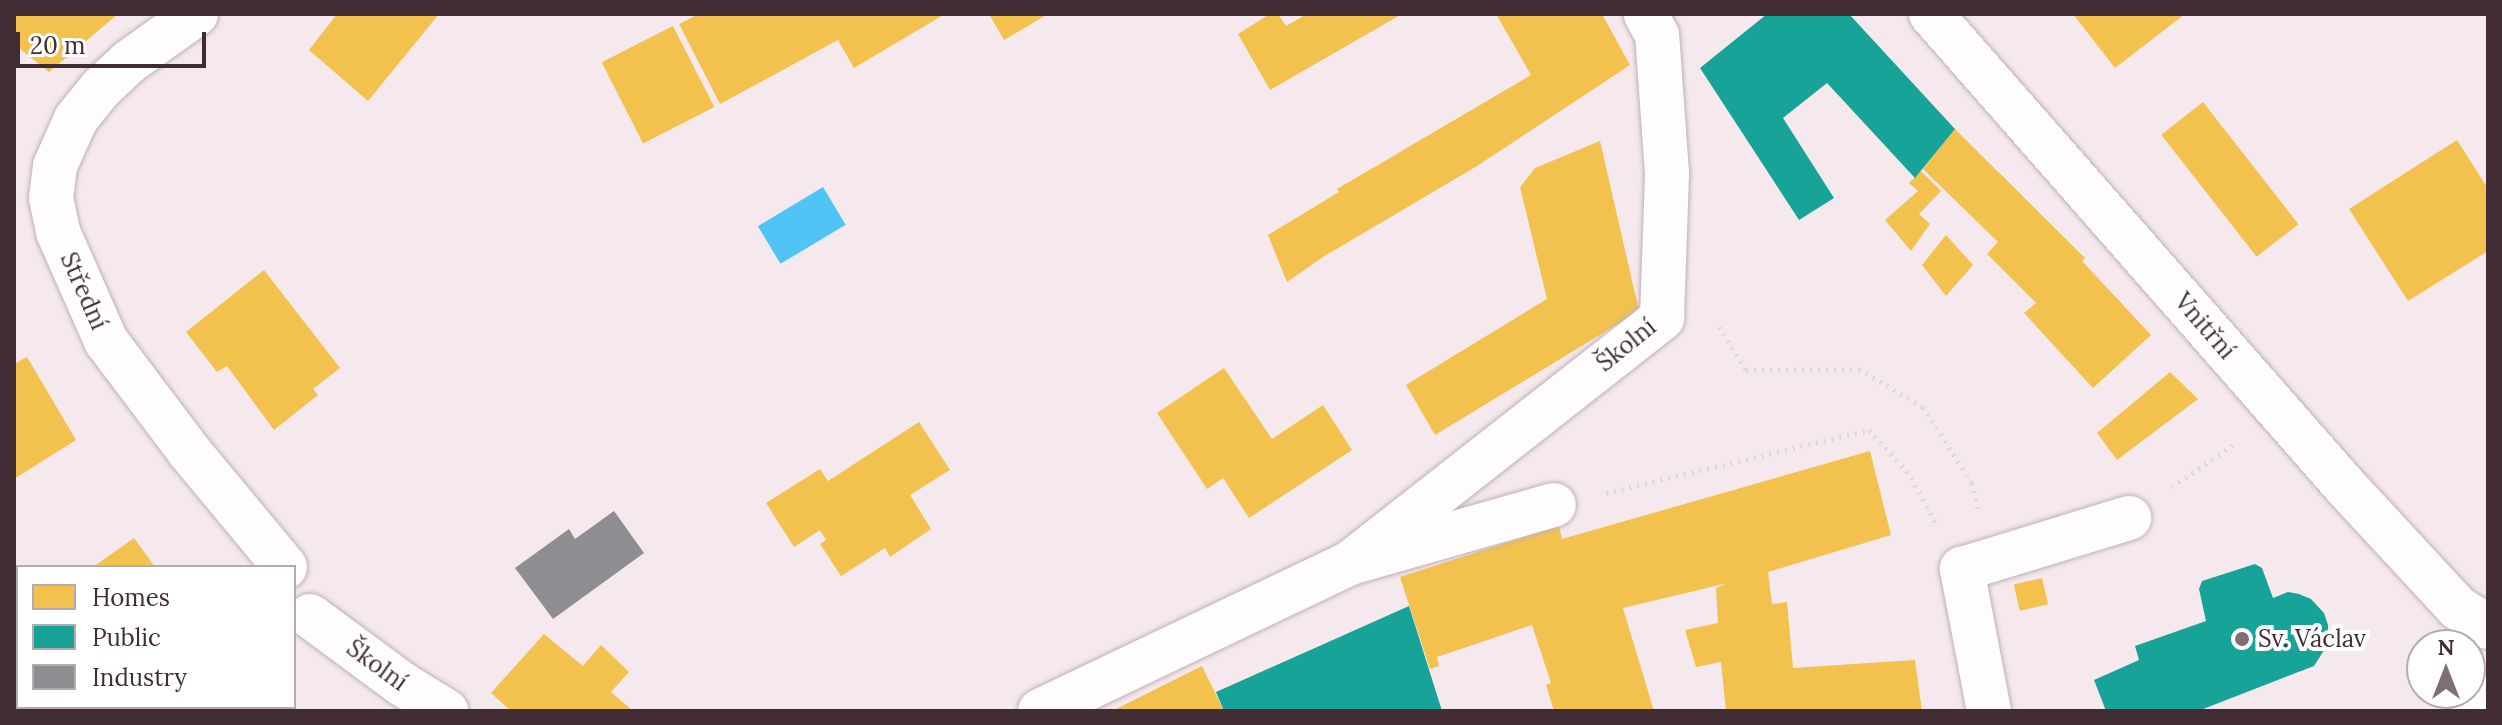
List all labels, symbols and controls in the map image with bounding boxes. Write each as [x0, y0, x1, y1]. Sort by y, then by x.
scale bar [20, 16, 210, 66]
text: 20 m [30, 30, 86, 61]
street label: Střední [54, 248, 114, 334]
street label: Vnitřní [2169, 287, 2241, 365]
street label: Školní [1590, 312, 1662, 378]
legend [16, 565, 296, 709]
text: Homes [92, 582, 170, 613]
text: Public [92, 622, 161, 653]
place label: Sv. Václav [2258, 625, 2366, 653]
north arrow [2406, 629, 2486, 709]
marker: Sv. Václav [2233, 630, 2251, 648]
street label: Školní [341, 633, 413, 697]
text: N [2437, 633, 2455, 661]
text: Industry [92, 662, 187, 693]

